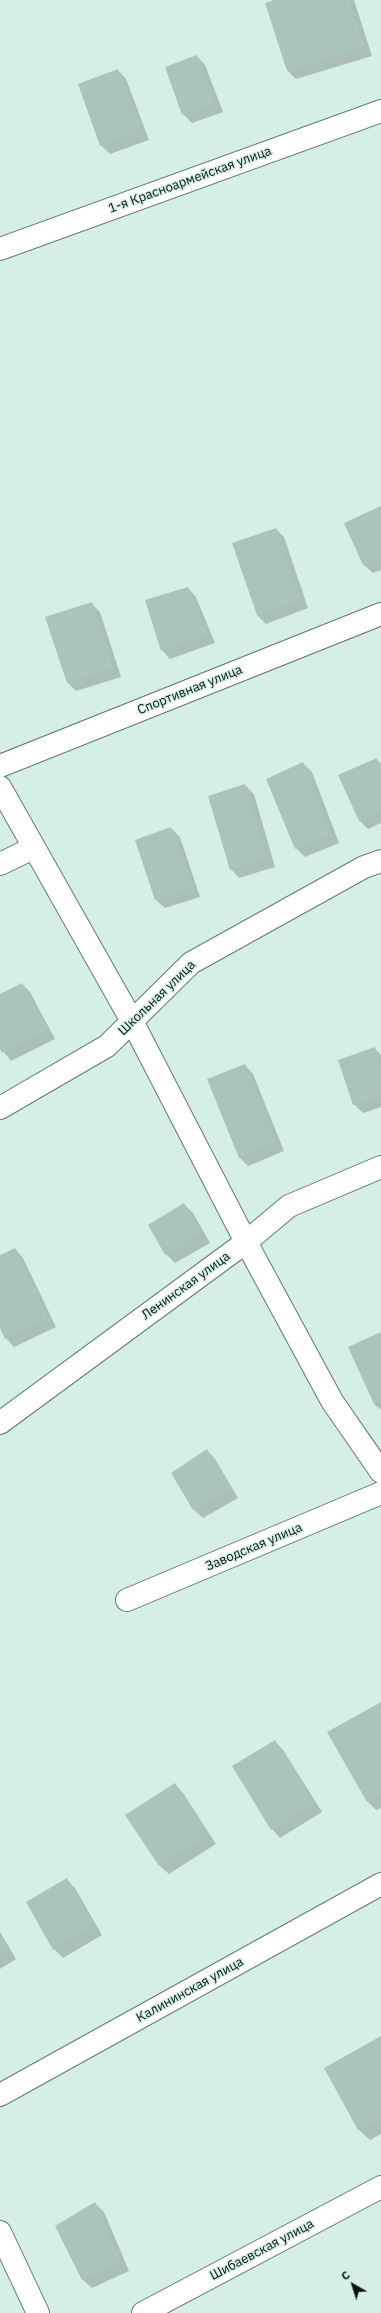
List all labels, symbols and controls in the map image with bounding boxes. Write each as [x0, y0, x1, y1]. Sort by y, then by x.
street label: 1-я Красноармейская улица [106, 143, 274, 217]
street label: Спортивная улица [135, 662, 245, 718]
street label: Школьная улица [115, 957, 199, 1039]
street label: Ленинская улица [139, 1249, 233, 1323]
street label: Заводская улица [203, 1520, 305, 1574]
street label: Калининская улица [134, 1954, 246, 2026]
street label: Шибаевская улица [207, 2216, 317, 2284]
north arrow [333, 2265, 373, 2305]
text: С [338, 2268, 353, 2283]

